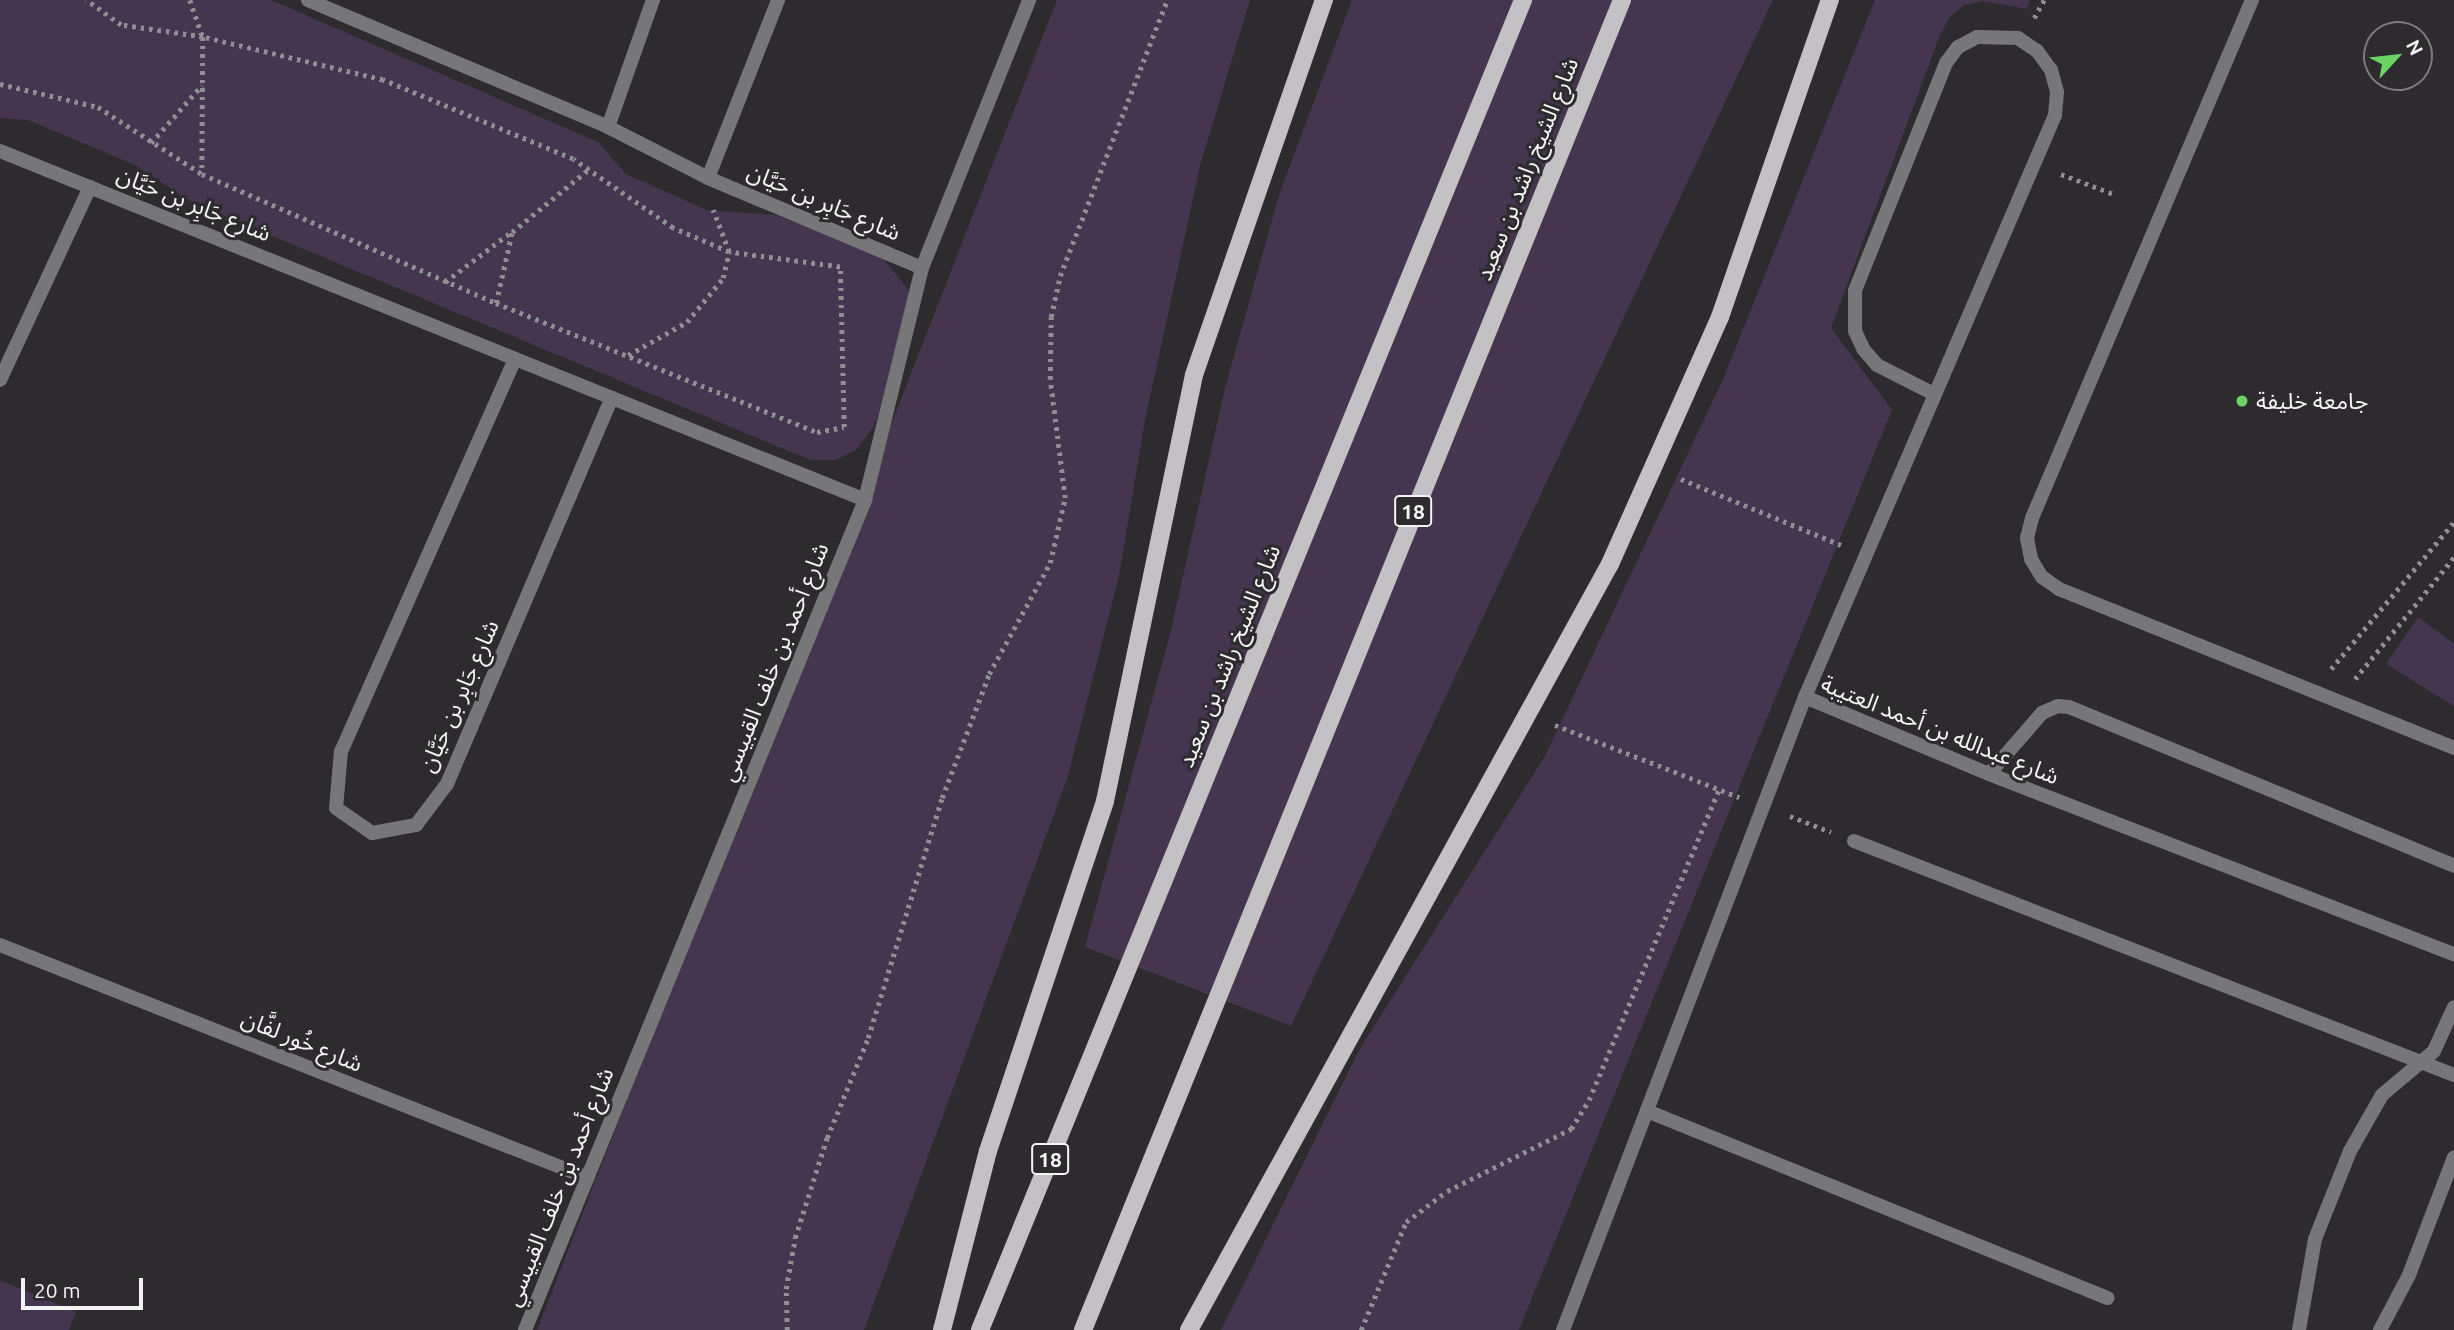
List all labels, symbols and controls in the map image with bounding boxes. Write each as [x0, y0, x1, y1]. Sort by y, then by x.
north arrow [2363, 21, 2433, 91]
text: N [2402, 36, 2428, 59]
street label: شارع الشيخ راشد بن سعيد [1470, 54, 1584, 284]
street label: شارع جَابِر بن حَيَّان [743, 157, 905, 247]
street label: شارع جَابِر بن حَيَّان [113, 161, 275, 247]
place label: جامعة خليفة [2256, 387, 2368, 415]
marker: جامعة خليفة [2234, 393, 2250, 409]
road number: 18 [1394, 494, 1432, 528]
street label: شارع أحمد بن خلف القبيسي [713, 539, 835, 785]
street label: شارع الشيخ راشد بن سعيد [1172, 541, 1286, 771]
street label: شارع جَابِر بن حَيَّان [413, 616, 505, 776]
street label: شارع عبدالله بن أحمد العتيبة [1817, 670, 2063, 790]
street label: شارع خُور لفَّان [237, 1004, 367, 1078]
street label: شارع أحمد بن خلف القبيسي [498, 1064, 620, 1310]
road number: 18 [1031, 1142, 1069, 1176]
scale bar [24, 1264, 147, 1308]
text: 20 m [34, 1278, 81, 1302]

